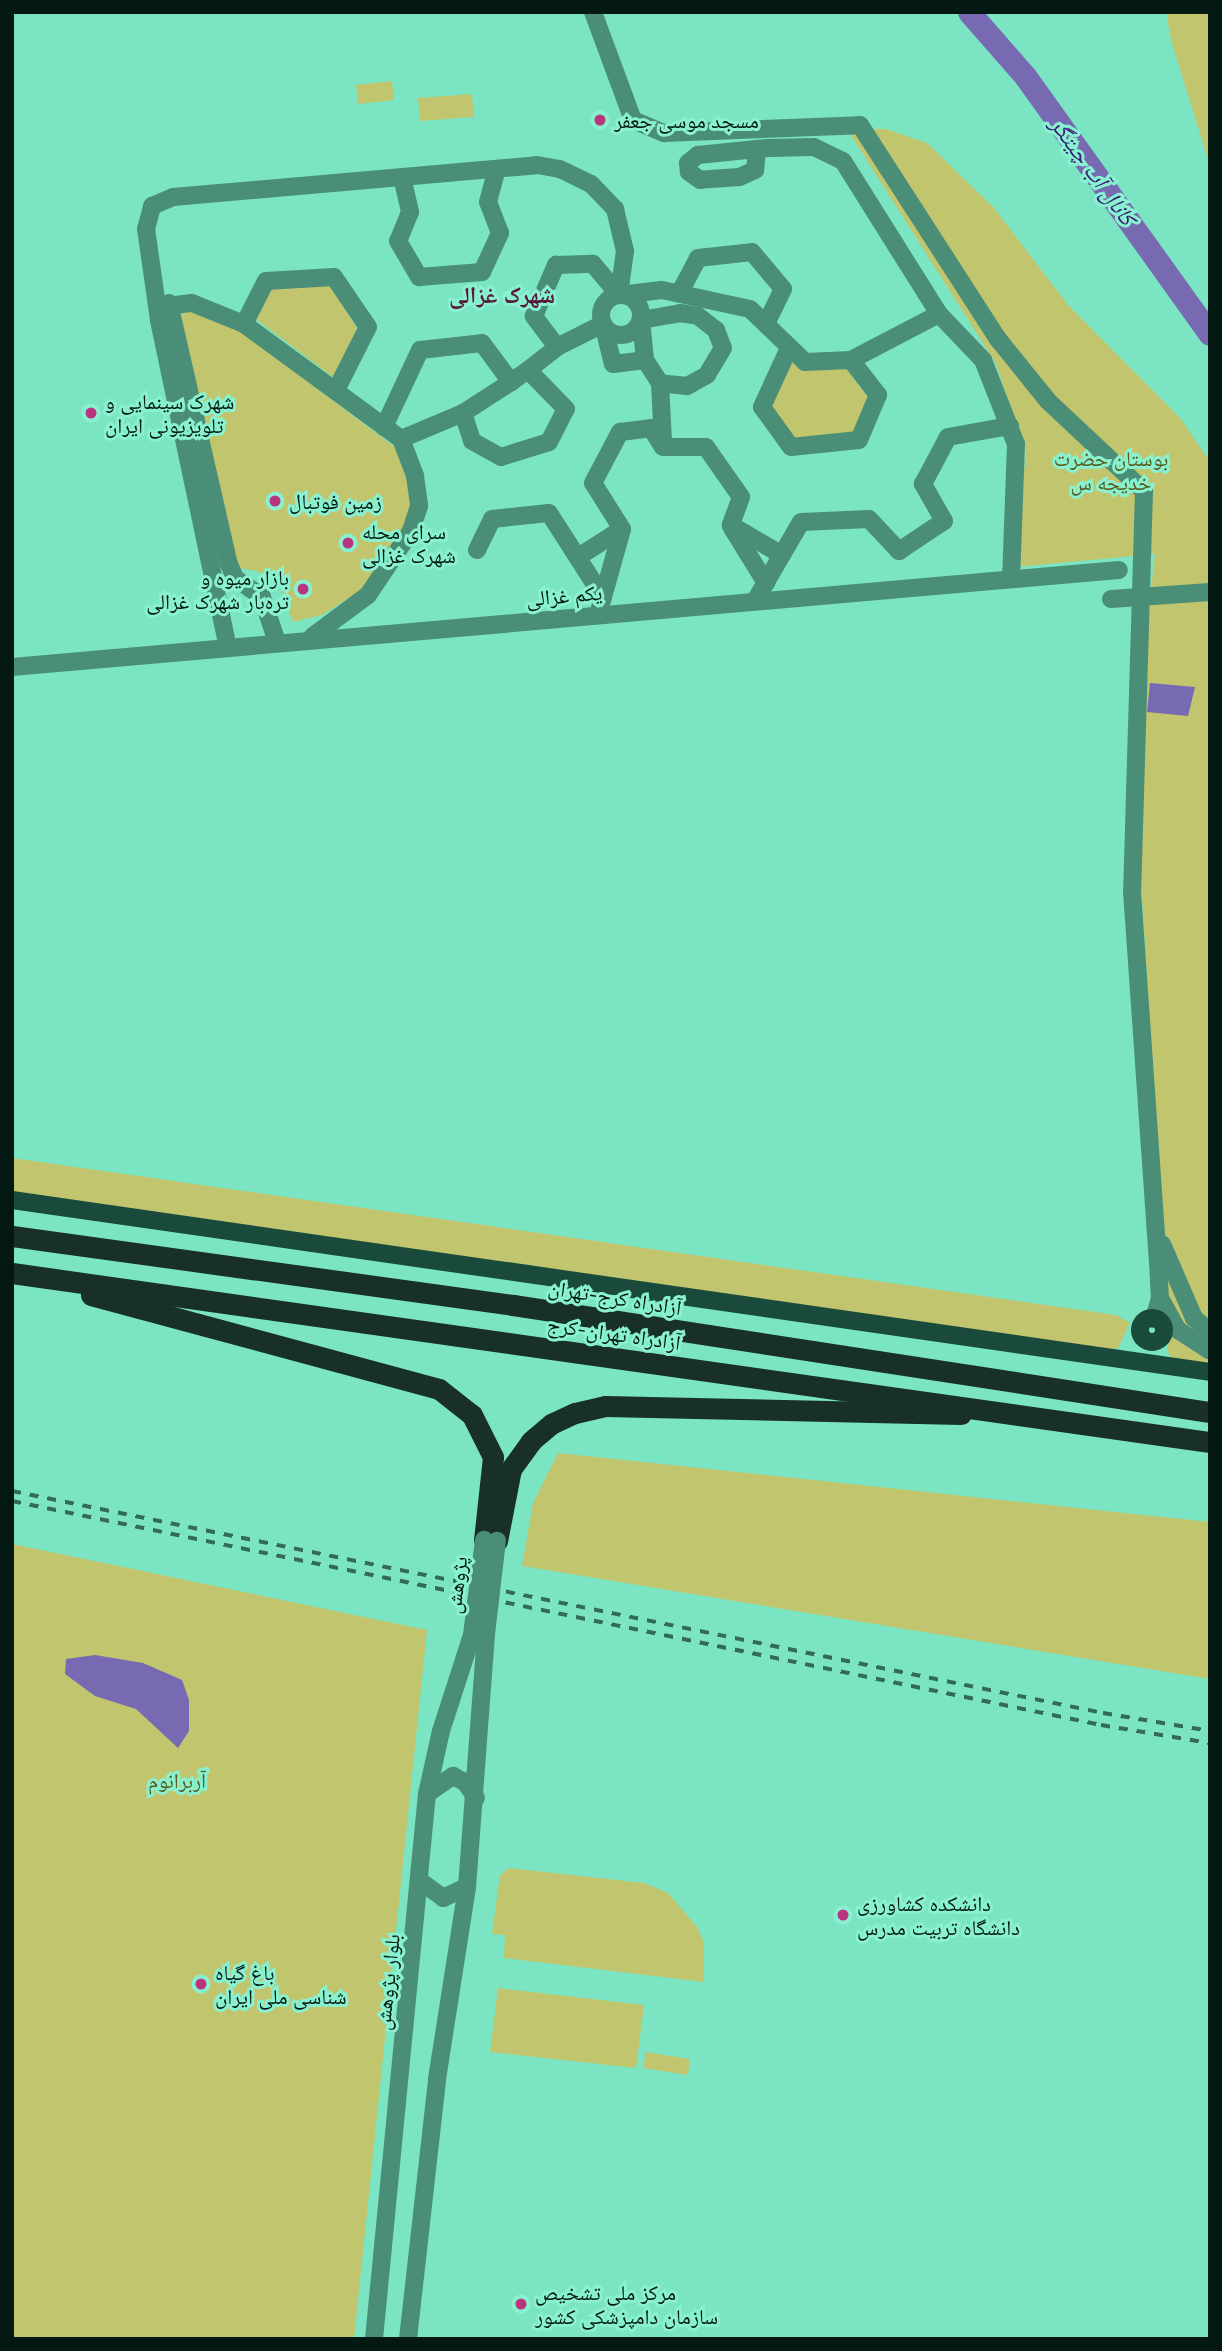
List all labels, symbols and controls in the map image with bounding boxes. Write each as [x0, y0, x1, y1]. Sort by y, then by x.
place label: مسجد موسی جعفر [614, 107, 759, 133]
water label: کانال آب چیتگر [1044, 111, 1142, 231]
marker: مسجد موسی جعفر [592, 112, 608, 128]
district label: شهرک غزالی [449, 281, 555, 309]
place label: شهرک سینمایی و تلویزیونی ایران [105, 388, 234, 438]
marker: شهرک سینمایی و تلویزیونی ایران [83, 405, 99, 421]
park label: بوستان حضرت خدیجه س [1054, 445, 1168, 495]
place label: زمین فوتبال [289, 488, 382, 514]
marker: زمین فوتبال [267, 493, 283, 509]
place label: سرای محله شهرک غزالی [362, 518, 456, 568]
marker: سرای محله شهرک غزالی [340, 535, 356, 551]
place label: بازار میوه و تره‌بار شهرک غزالی [146, 564, 289, 614]
street label: یکم غزالی [525, 579, 603, 611]
marker: بازار میوه و تره‌بار شهرک غزالی [295, 581, 311, 597]
street label: آزادراه کرج-تهران [547, 1274, 683, 1320]
street label: آزادراه تهران-کرج [546, 1311, 682, 1355]
street label: پژوهش [440, 1555, 472, 1615]
park label: آربرانوم [148, 1767, 206, 1793]
place label: دانشکده کشاورزی دانشگاه تربیت مدرس [857, 1890, 1020, 1940]
marker: دانشکده کشاورزی دانشگاه تربیت مدرس [835, 1907, 851, 1923]
street label: بلوار پژوهش [369, 1933, 405, 2031]
place label: باغ گیاه‌ شناسی ملی ایران [215, 1959, 347, 2009]
marker: باغ گیاه‌ شناسی ملی ایران [193, 1976, 209, 1992]
place label: مرکز ملی تشخیص سازمان دامپزشکی کشور [535, 2279, 718, 2329]
marker: مرکز ملی تشخیص سازمان دامپزشکی کشور [513, 2296, 529, 2312]

